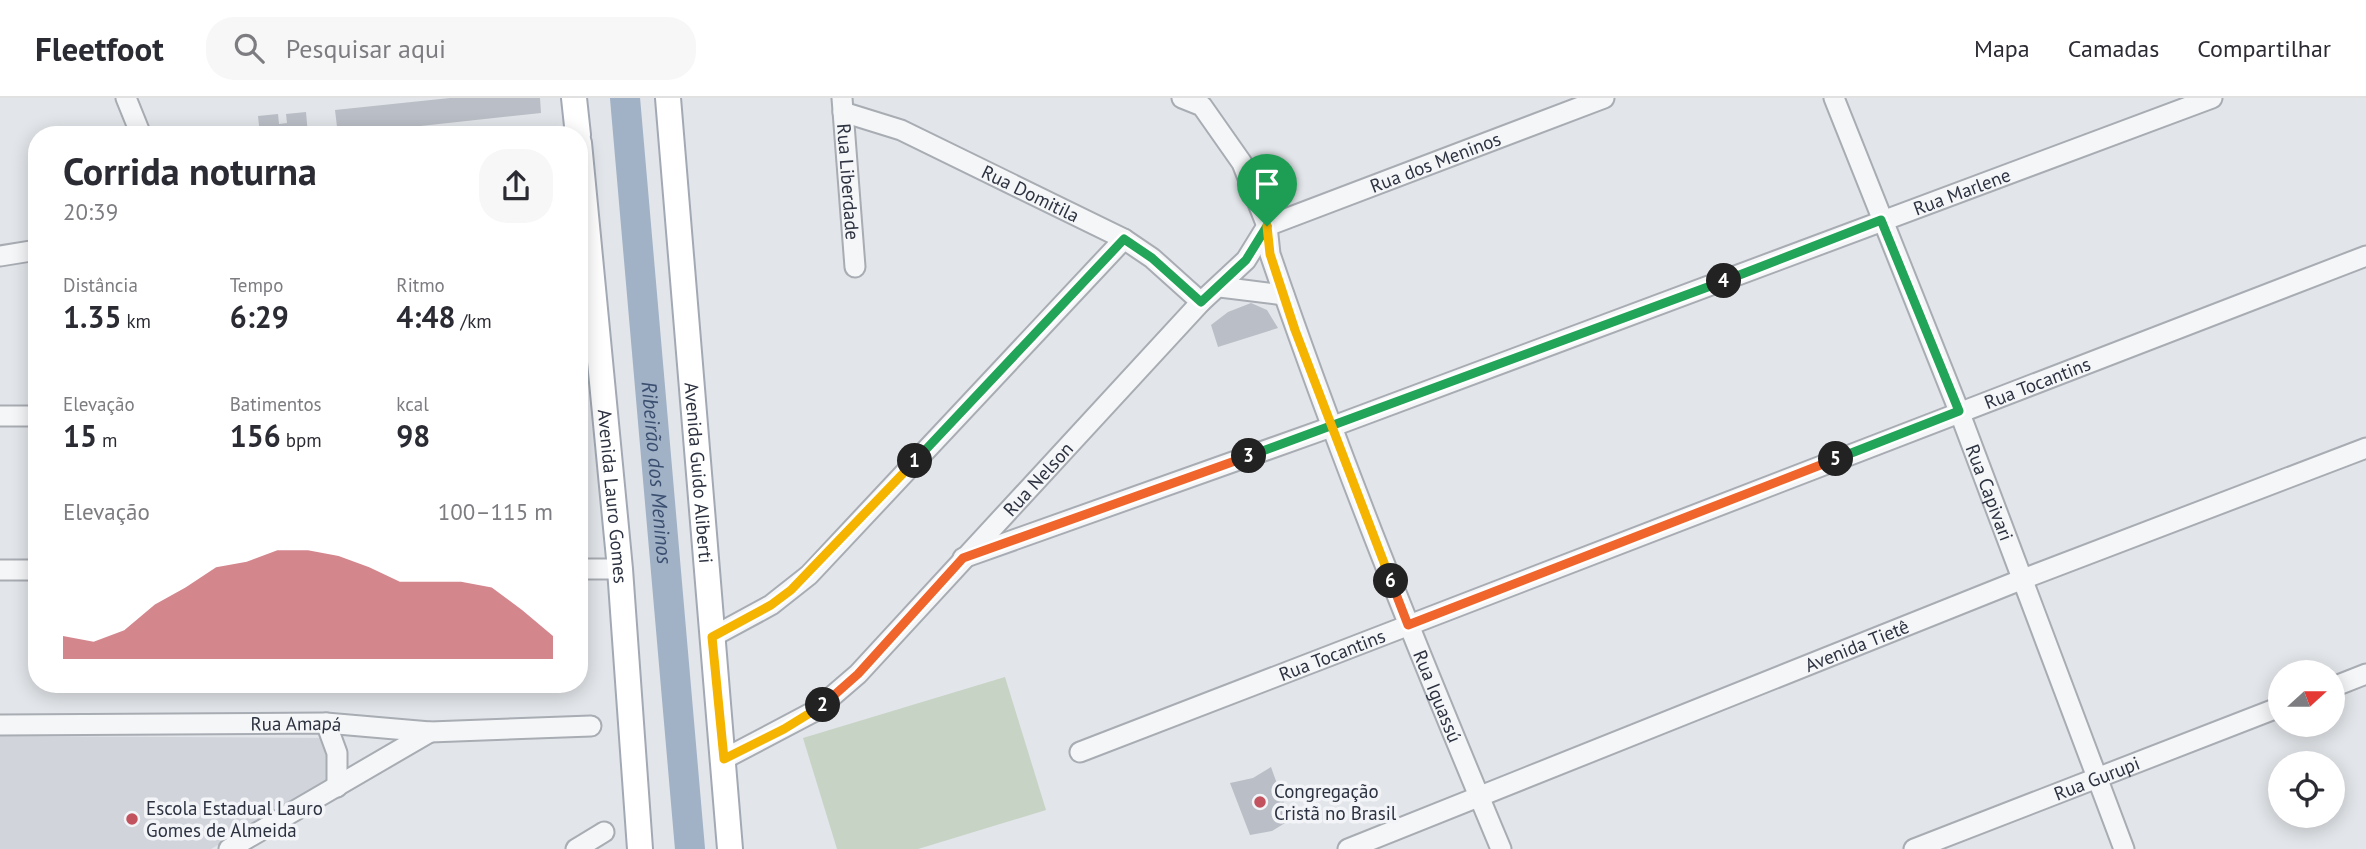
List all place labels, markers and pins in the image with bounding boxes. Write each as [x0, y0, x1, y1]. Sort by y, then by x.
pin [1237, 154, 1297, 226]
pin: 4 [1706, 264, 1742, 298]
pin: 3 [1232, 438, 1266, 474]
pin: 5 [1818, 442, 1854, 476]
pin: 1 [898, 444, 932, 478]
pin: 6 [1374, 564, 1408, 598]
pin: 2 [806, 688, 840, 722]
place label: Congregação Cristã no Brasil [1274, 779, 1397, 825]
marker: Congregação Cristã no Brasil [1252, 794, 1268, 810]
place label: Escola Estadual Lauro Gomes de Almeida [146, 796, 323, 842]
marker: Escola Estadual Lauro Gomes de Almeida [124, 811, 140, 827]

